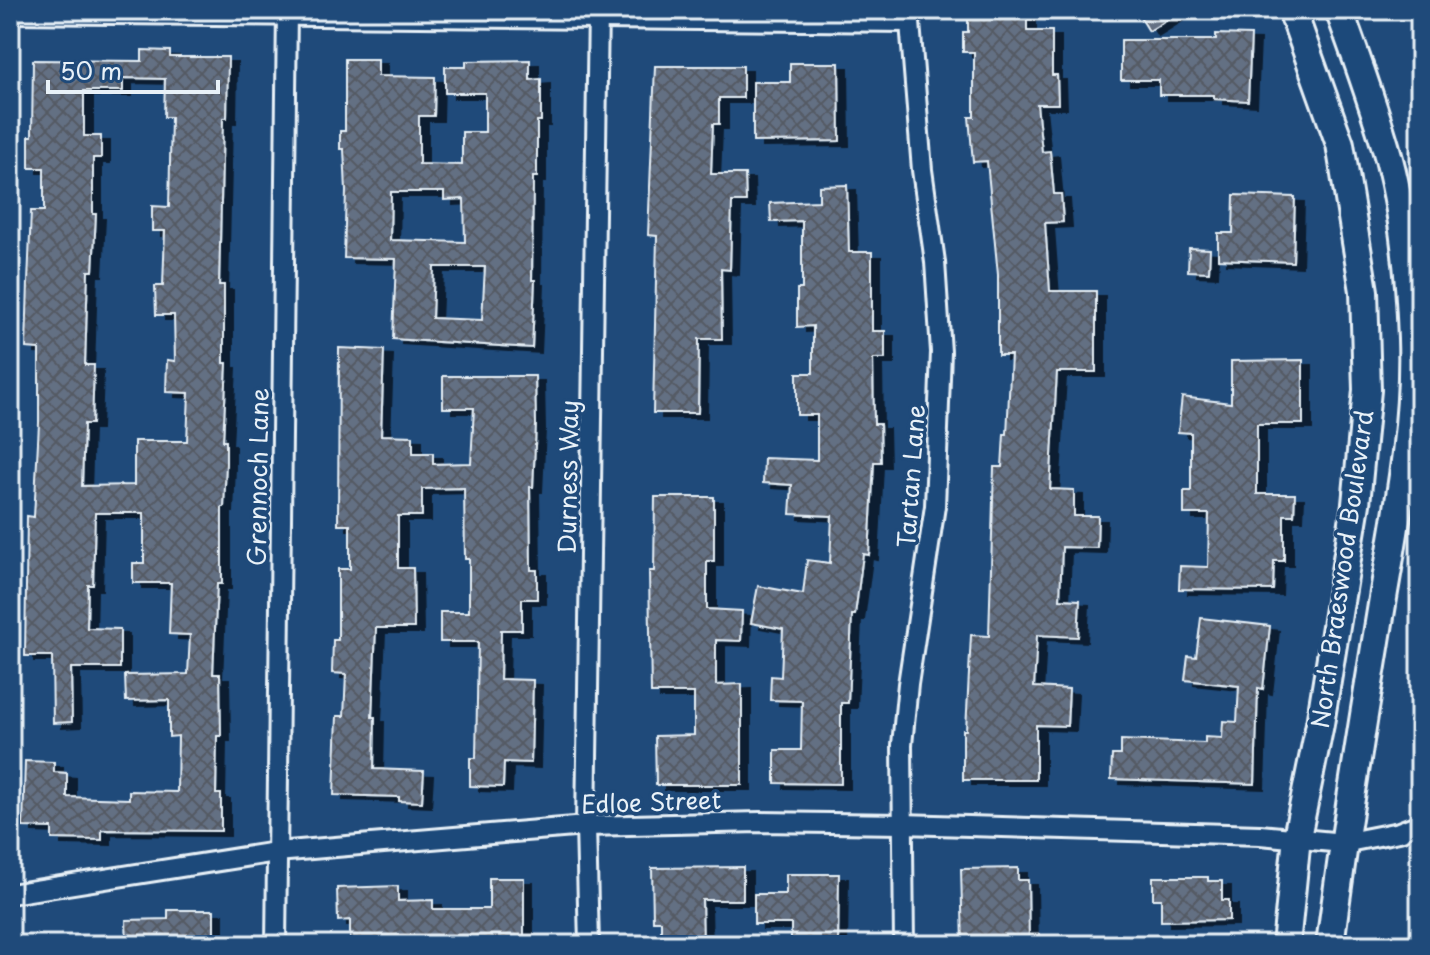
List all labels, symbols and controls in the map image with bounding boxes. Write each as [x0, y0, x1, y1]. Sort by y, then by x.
scale bar [48, 44, 218, 94]
text: 50 m [60, 52, 122, 88]
street label: Grennoch Lane [237, 388, 277, 566]
street label: Durness Way [548, 400, 586, 554]
street label: Tartan Lane [887, 403, 933, 549]
street label: North Braeswood Boulevard [1301, 407, 1381, 730]
street label: Edloe Street [580, 781, 722, 821]

